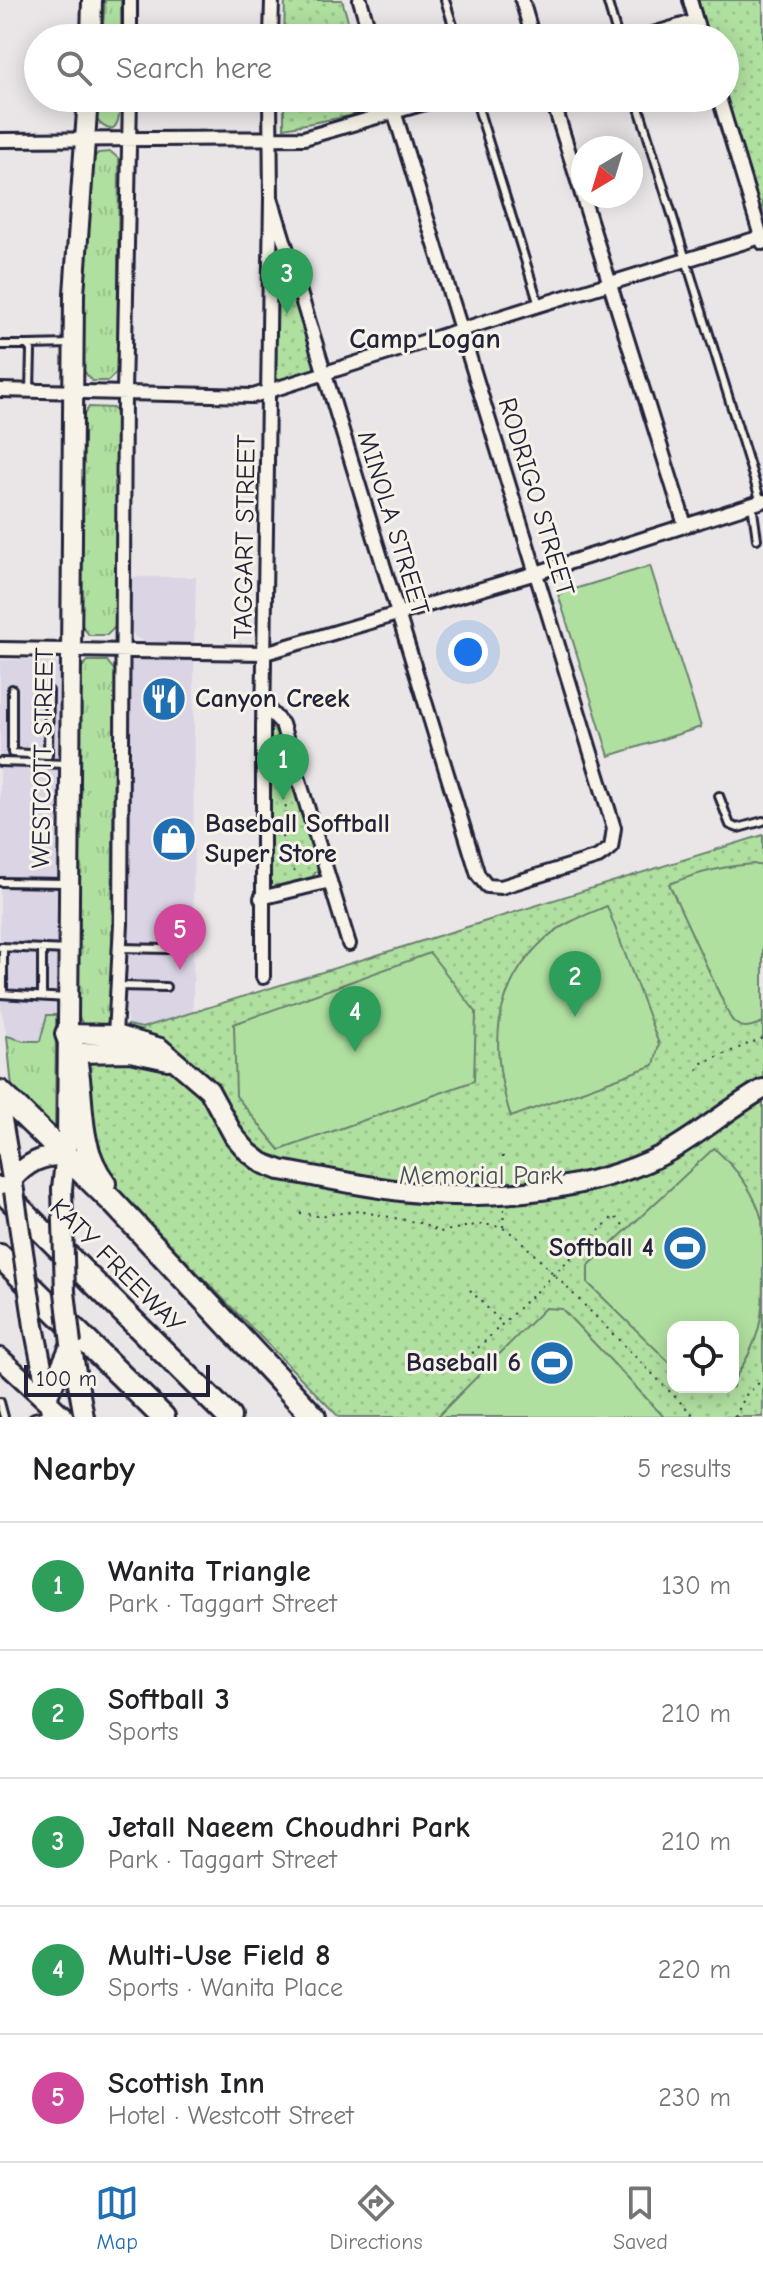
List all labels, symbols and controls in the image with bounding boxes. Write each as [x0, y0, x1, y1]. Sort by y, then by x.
search box [24, 24, 739, 112]
icon: search [52, 46, 96, 90]
text: Search here [116, 51, 272, 86]
north arrow [571, 136, 643, 208]
pin: 3 [261, 248, 313, 314]
district label: Camp Logan [349, 323, 501, 355]
street label: RODRIGO STREET [492, 394, 581, 600]
street label: MINOLA STREET [351, 427, 435, 619]
street label: TAGGART STREET [228, 434, 262, 640]
your location [448, 632, 488, 672]
street label: WESTCOTT STREET [26, 647, 60, 869]
restaurant icon: Canyon Creek [140, 675, 188, 723]
place label: Canyon Creek [195, 684, 350, 714]
pin: 1 [257, 734, 309, 800]
place label: Baseball Softball Super Store [205, 809, 390, 869]
shop icon: Baseball Softball Super Store [150, 815, 198, 863]
pin: 5 [154, 904, 206, 970]
pin: 2 [549, 951, 601, 1017]
pin: 4 [329, 986, 381, 1052]
park label: Memorial Park [399, 1161, 563, 1191]
street label: KATY FREEWAY [44, 1193, 191, 1340]
sports icon: Softball 4 [661, 1224, 709, 1272]
place label: Softball 4 [549, 1233, 654, 1263]
map controls [667, 1321, 739, 1393]
button: locate [667, 1321, 739, 1393]
sports icon: Baseball 6 [528, 1339, 576, 1387]
place label: Baseball 6 [406, 1348, 521, 1378]
scale bar [24, 1361, 210, 1397]
text: 100 m [36, 1366, 97, 1392]
text: Nearby [32, 1449, 135, 1489]
text: 5 results [637, 1454, 731, 1484]
text: Wanita Triangle [108, 1554, 311, 1589]
text: 1 [53, 1571, 63, 1601]
text: 130 m [662, 1571, 731, 1601]
text: Park · Taggart Street [108, 1589, 337, 1619]
text: Softball 3 [108, 1682, 230, 1717]
text: 2 [52, 1699, 64, 1729]
text: 210 m [661, 1699, 731, 1729]
text: Sports [108, 1717, 179, 1747]
text: Jetall Naeem Choudhri Park [108, 1810, 470, 1845]
text: 3 [52, 1827, 64, 1857]
text: 210 m [661, 1827, 731, 1857]
text: Park · Taggart Street [108, 1845, 337, 1875]
text: Multi-Use Field 8 [108, 1938, 331, 1973]
text: 4 [52, 1955, 64, 1985]
text: 220 m [658, 1955, 731, 1985]
text: Sports · Wanita Place [108, 1973, 343, 2003]
text: Scottish Inn [108, 2066, 265, 2101]
text: 5 [51, 2083, 65, 2113]
text: 230 m [658, 2083, 731, 2113]
text: Hotel · Westcott Street [108, 2101, 354, 2131]
tab: Map [95, 2181, 139, 2255]
tab: Directions [330, 2181, 423, 2255]
tab: Saved [613, 2181, 668, 2255]

